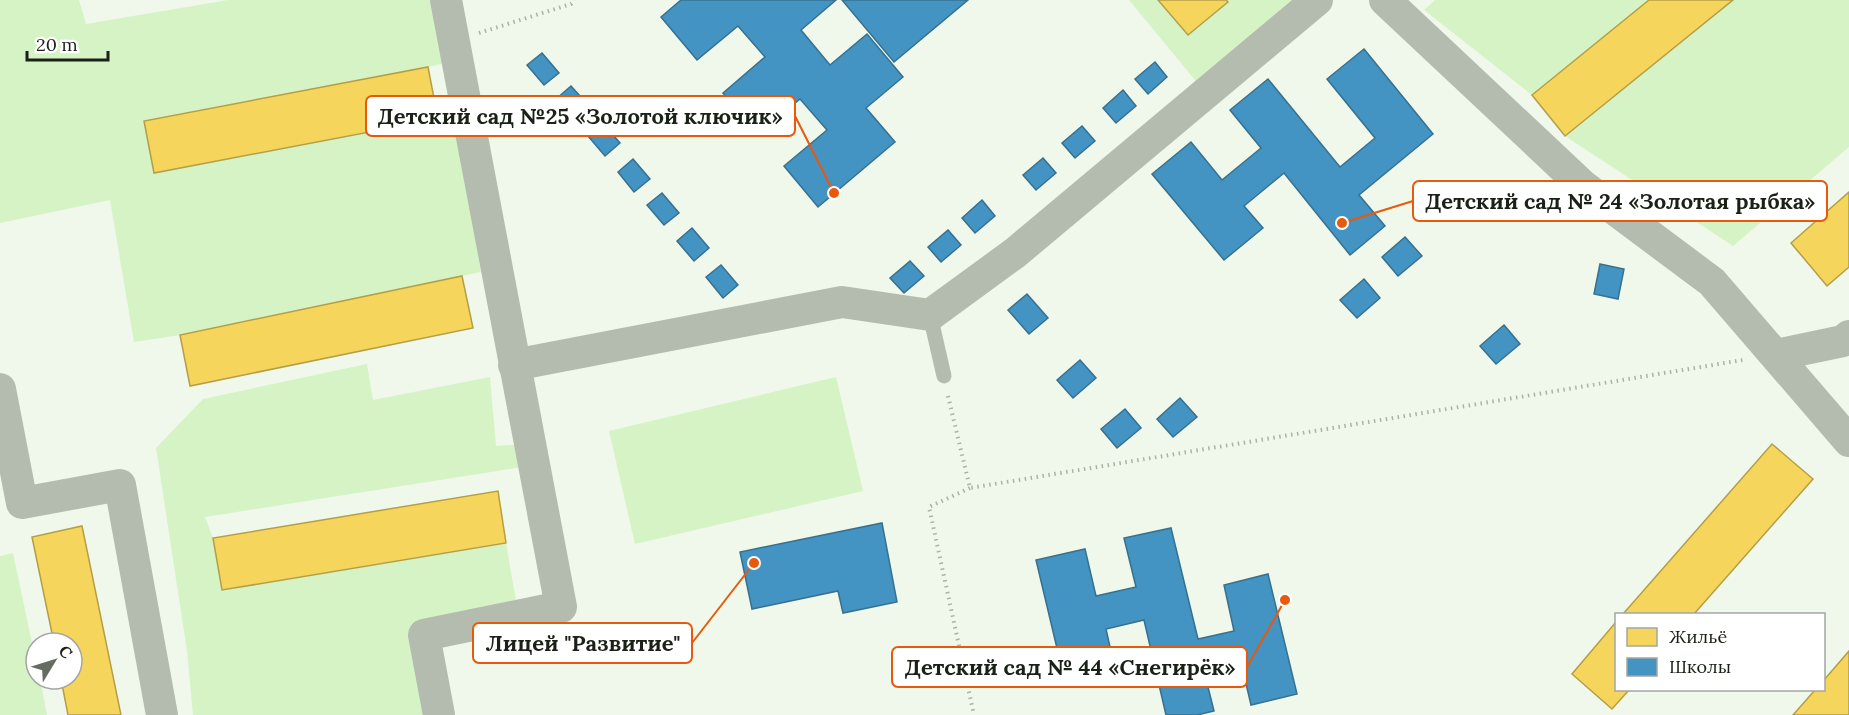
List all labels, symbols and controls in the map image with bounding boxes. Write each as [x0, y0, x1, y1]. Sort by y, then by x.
scale bar [27, 24, 108, 62]
text: 20 m [36, 33, 78, 56]
callout: Детский сад №25 «Золотой ключик» [366, 96, 795, 136]
text: Детский сад №25 «Золотой ключик» [377, 102, 783, 130]
callout: Детский сад № 24 «Золотая рыбка» [1413, 181, 1827, 221]
text: Детский сад № 24 «Золотая рыбка» [1425, 187, 1815, 215]
legend [1615, 613, 1825, 691]
callout: Лицей "Развитие" [473, 623, 692, 663]
text: Жильё [1669, 625, 1727, 648]
text: Лицей "Развитие" [486, 629, 680, 657]
north arrow [24, 631, 84, 691]
text: С [55, 641, 77, 662]
callout: Детский сад № 44 «Снегирёк» [892, 647, 1247, 687]
text: Детский сад № 44 «Снегирёк» [905, 653, 1236, 681]
text: Школы [1669, 655, 1731, 678]

